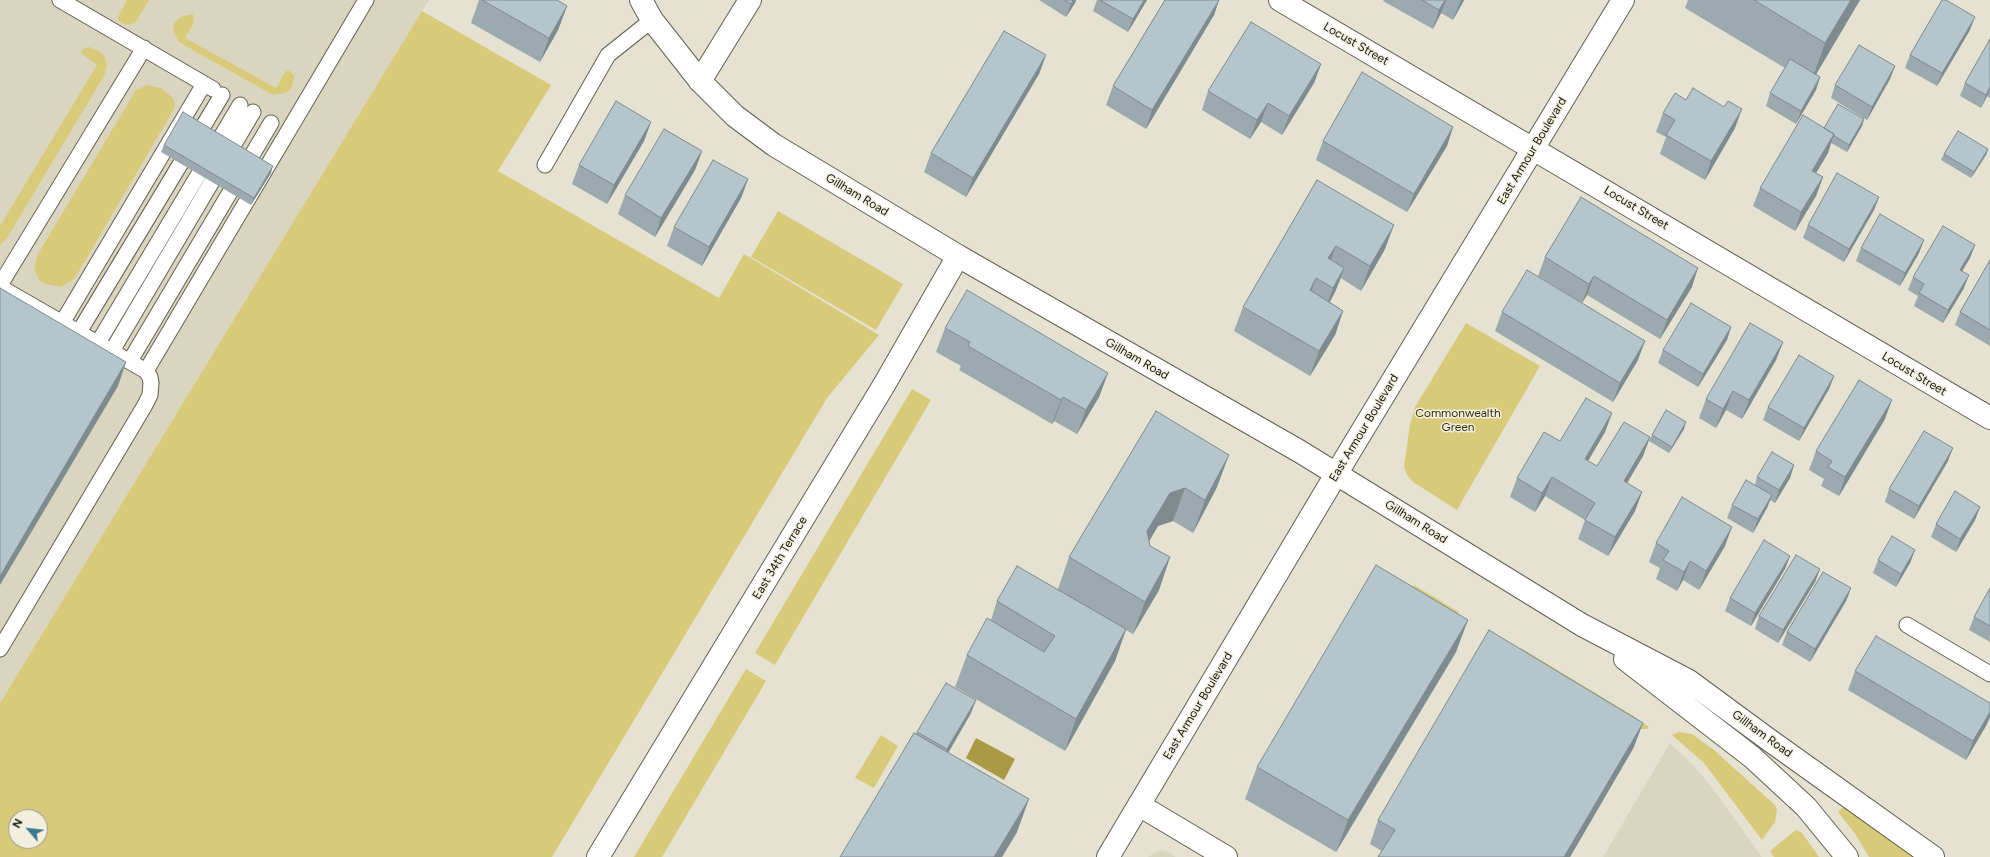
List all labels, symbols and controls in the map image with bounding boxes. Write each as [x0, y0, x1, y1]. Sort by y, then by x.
street label: Locust Street [1321, 19, 1391, 69]
street label: East Armour Boulevard [1494, 95, 1570, 207]
street label: Gillham Road [823, 171, 891, 219]
street label: Locust Street [1601, 183, 1671, 233]
street label: Gillham Road [1103, 335, 1171, 383]
street label: Locust Street [1879, 349, 1949, 399]
street label: East Armour Boulevard [1326, 372, 1402, 484]
park label: Commonwealth Green [1415, 406, 1501, 434]
street label: Gillham Road [1382, 497, 1450, 547]
street label: East 34th Terrace [750, 514, 810, 602]
street label: East Armour Boulevard [1160, 650, 1236, 762]
street label: Gillham Road [1729, 707, 1795, 761]
north arrow [8, 809, 48, 849]
text: N [10, 817, 26, 830]

